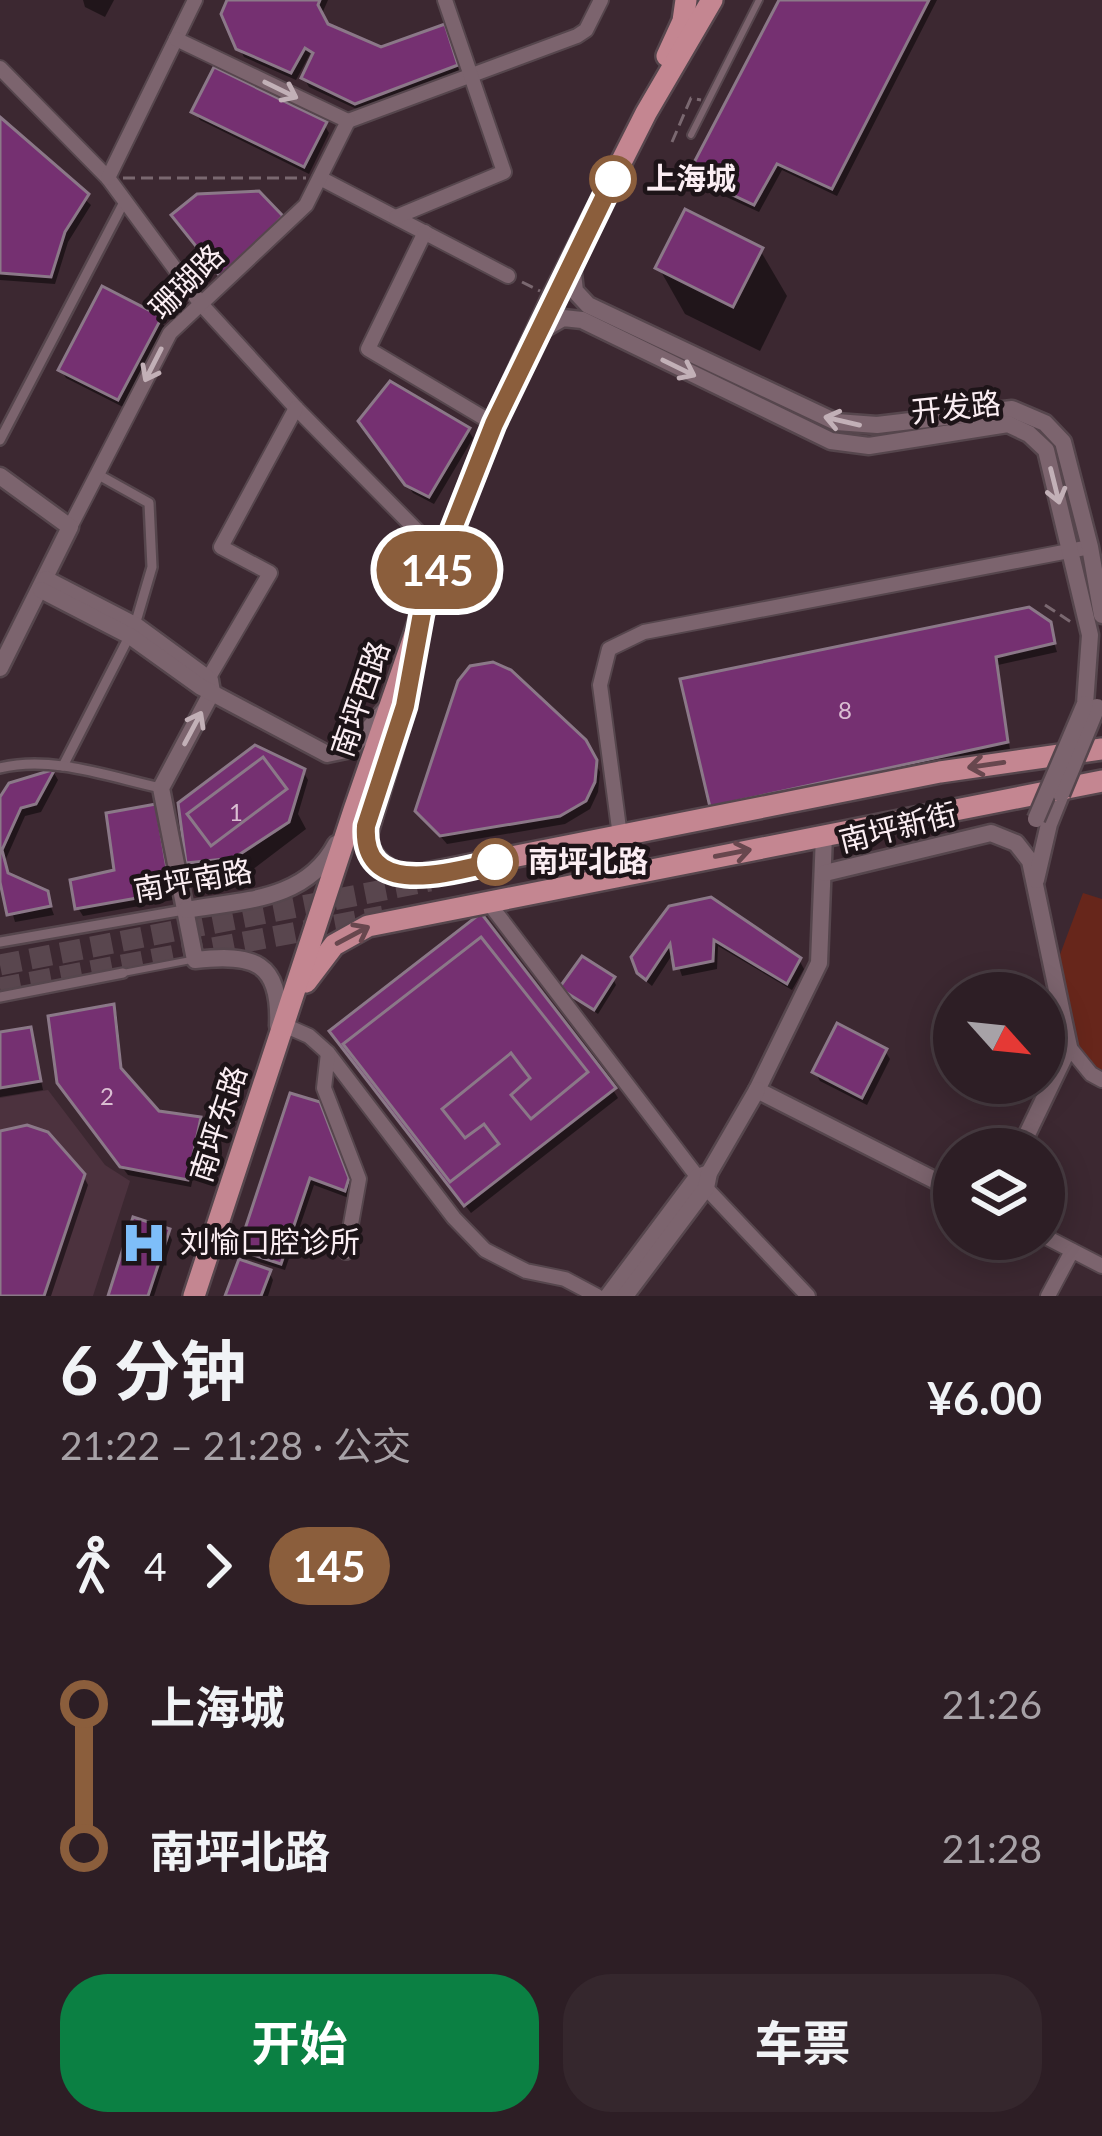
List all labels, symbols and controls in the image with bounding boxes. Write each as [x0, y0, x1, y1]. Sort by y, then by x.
one-way arrow [263, 79, 298, 102]
marker: 上海城 [591, 157, 635, 201]
place label: 上海城 [646, 159, 736, 195]
street label: 珊瑚路 [141, 236, 230, 325]
one-way arrow [141, 346, 164, 382]
one-way arrow [661, 357, 696, 380]
street label: 开发路 [909, 383, 1002, 429]
one-way arrow [824, 408, 862, 431]
one-way arrow [1045, 467, 1067, 505]
line badge: 145 [368, 531, 506, 609]
text: 145 [400, 545, 474, 595]
street label: 南坪西路 [323, 636, 396, 761]
house number: 8 [838, 695, 852, 724]
one-way arrow [182, 711, 205, 747]
one-way arrow [967, 754, 1006, 777]
street label: 南坪新街 [835, 794, 960, 858]
house number: 1 [229, 797, 243, 826]
marker: 南坪北路 [473, 840, 517, 884]
one-way arrow [713, 841, 752, 863]
place label: 南坪北路 [528, 842, 648, 878]
street label: 南坪南路 [130, 851, 255, 907]
one-way arrow [334, 923, 369, 946]
north arrow [933, 972, 1065, 1104]
map controls [933, 972, 1065, 1260]
street label: 南坪东路 [181, 1061, 253, 1186]
house number: 2 [100, 1081, 114, 1110]
button: layers [933, 1128, 1065, 1260]
hospital icon: 刘愉口腔诊所 [119, 1218, 169, 1268]
place label: 刘愉口腔诊所 [180, 1223, 360, 1259]
text: 6 分钟 [60, 1330, 246, 1409]
text: ¥6.00 [927, 1371, 1042, 1425]
text: 21:22 – 21:28 · 公交 [60, 1422, 411, 1468]
icon: walk [60, 1533, 126, 1599]
icon: forward [185, 1533, 251, 1599]
text: 145 [293, 1541, 366, 1591]
text: 4 [144, 1543, 167, 1589]
text: 上海城 [150, 1680, 285, 1734]
text: 21:26 [942, 1681, 1042, 1727]
text: 南坪北路 [150, 1824, 330, 1878]
text: 21:28 [942, 1825, 1042, 1871]
button: 开始 [60, 1974, 539, 2112]
button: 车票 [563, 1974, 1042, 2112]

